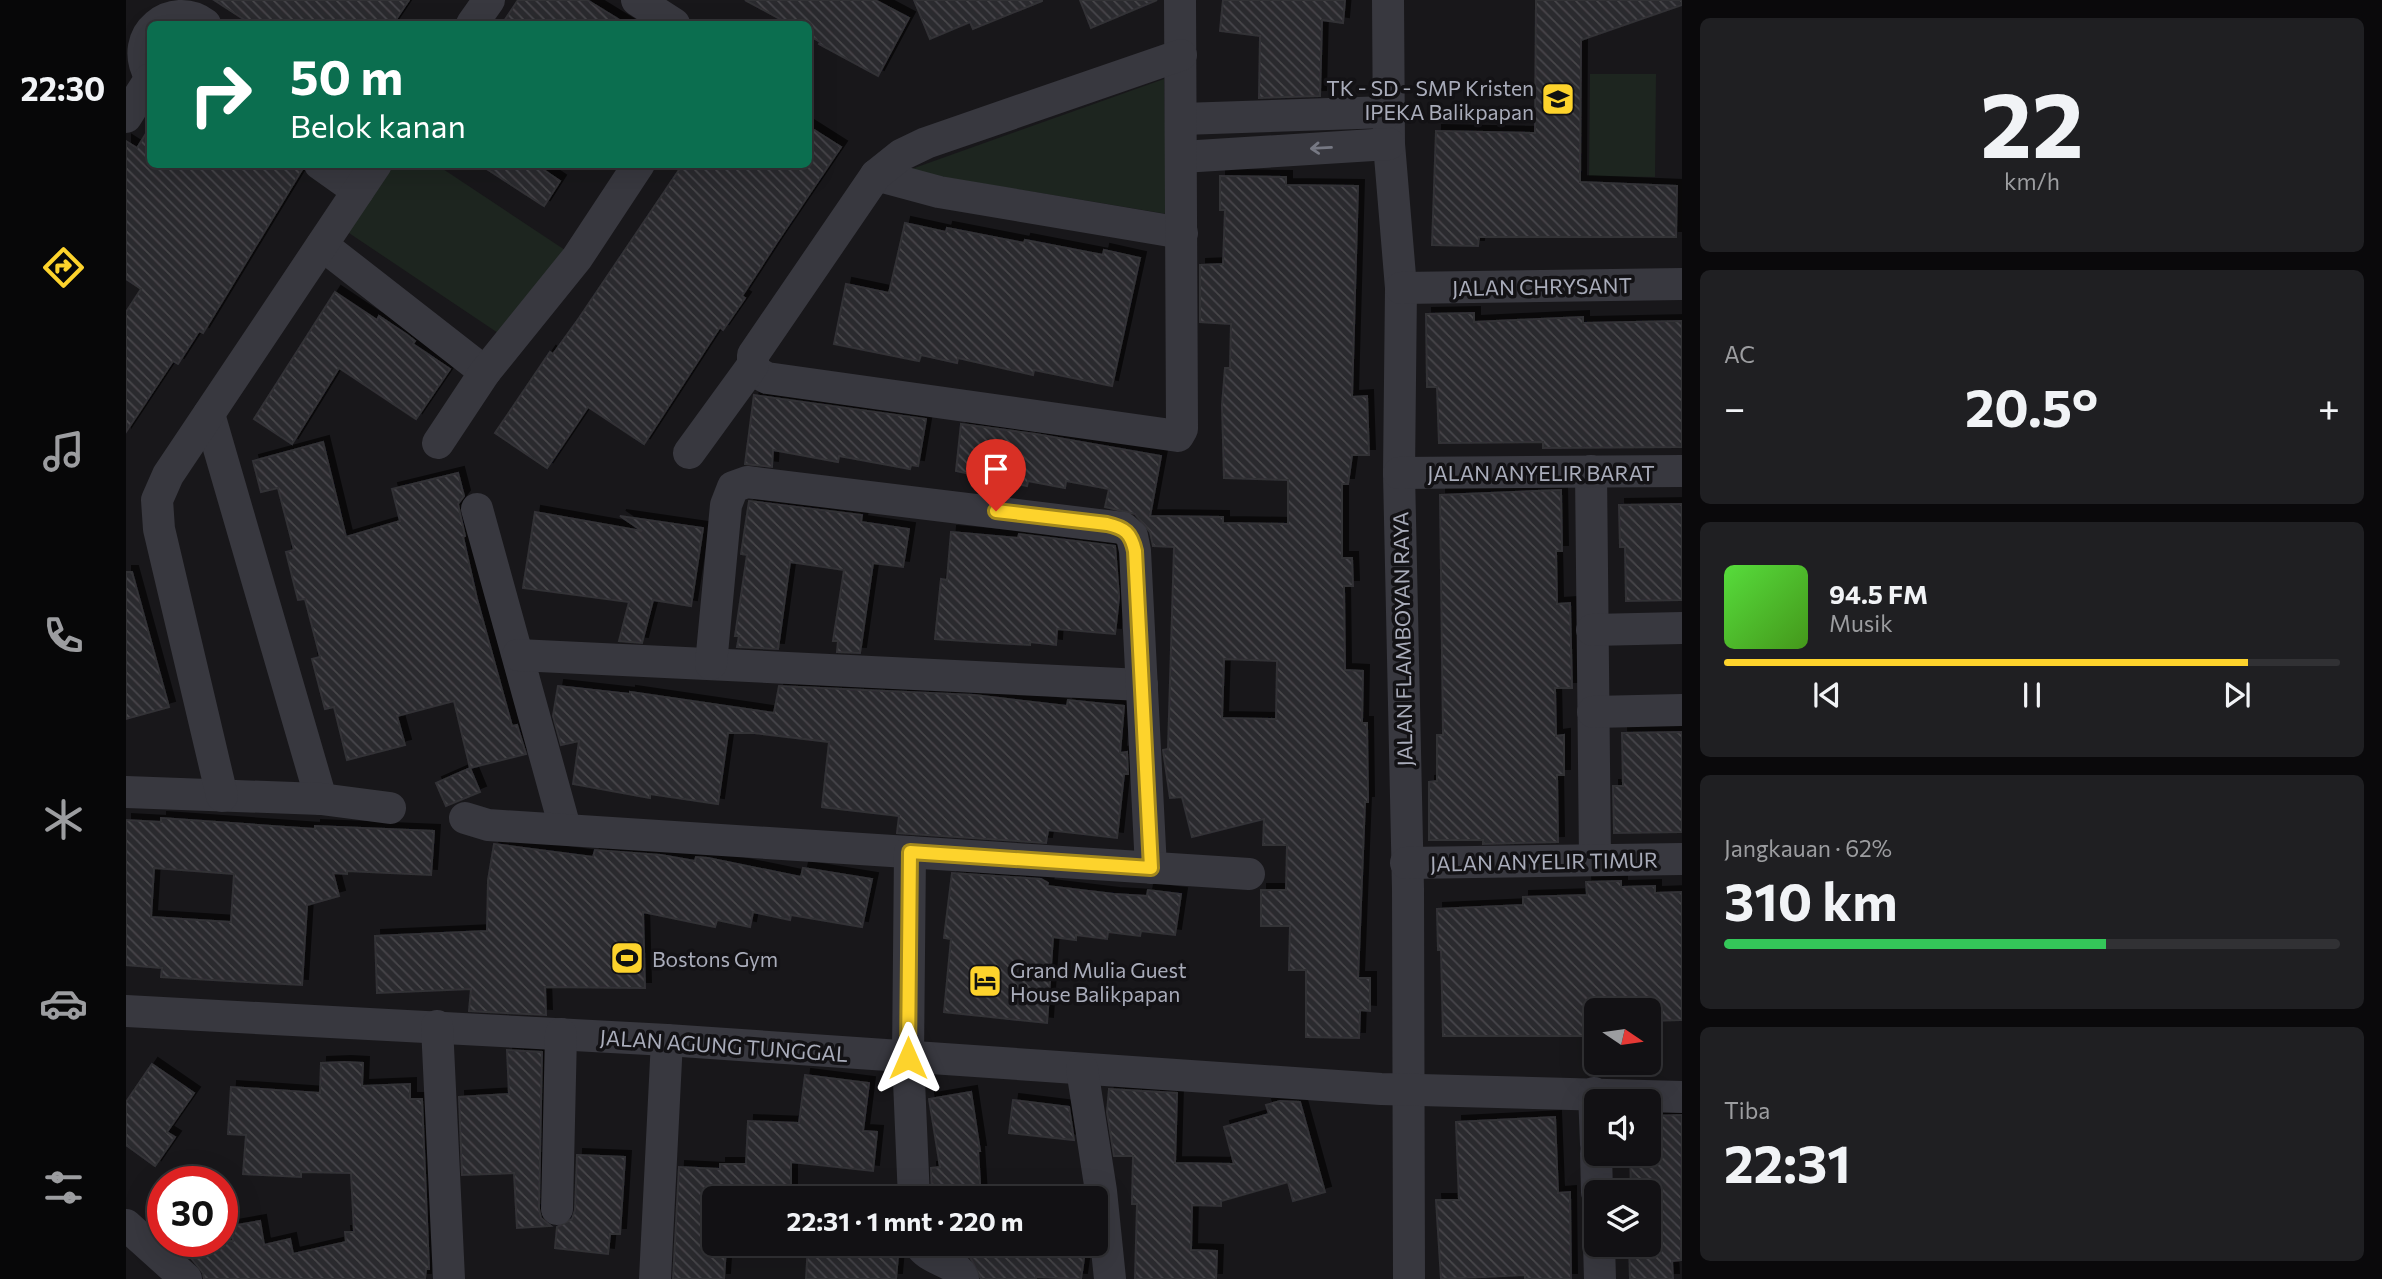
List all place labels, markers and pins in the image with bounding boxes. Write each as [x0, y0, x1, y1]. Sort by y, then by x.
place label: TK - SD - SMP Kristen IPEKA Balikpapan [1326, 75, 1534, 124]
school or university icon: TK - SD - SMP Kristen IPEKA Balikpapan [1539, 80, 1577, 118]
pin [966, 439, 1026, 511]
sports icon: Bostons Gym [608, 939, 646, 977]
place label: Bostons Gym [652, 946, 778, 971]
place label: Grand Mulia Guest House Balikpapan [1010, 957, 1187, 1006]
hotel icon: Grand Mulia Guest House Balikpapan [966, 962, 1004, 1000]

